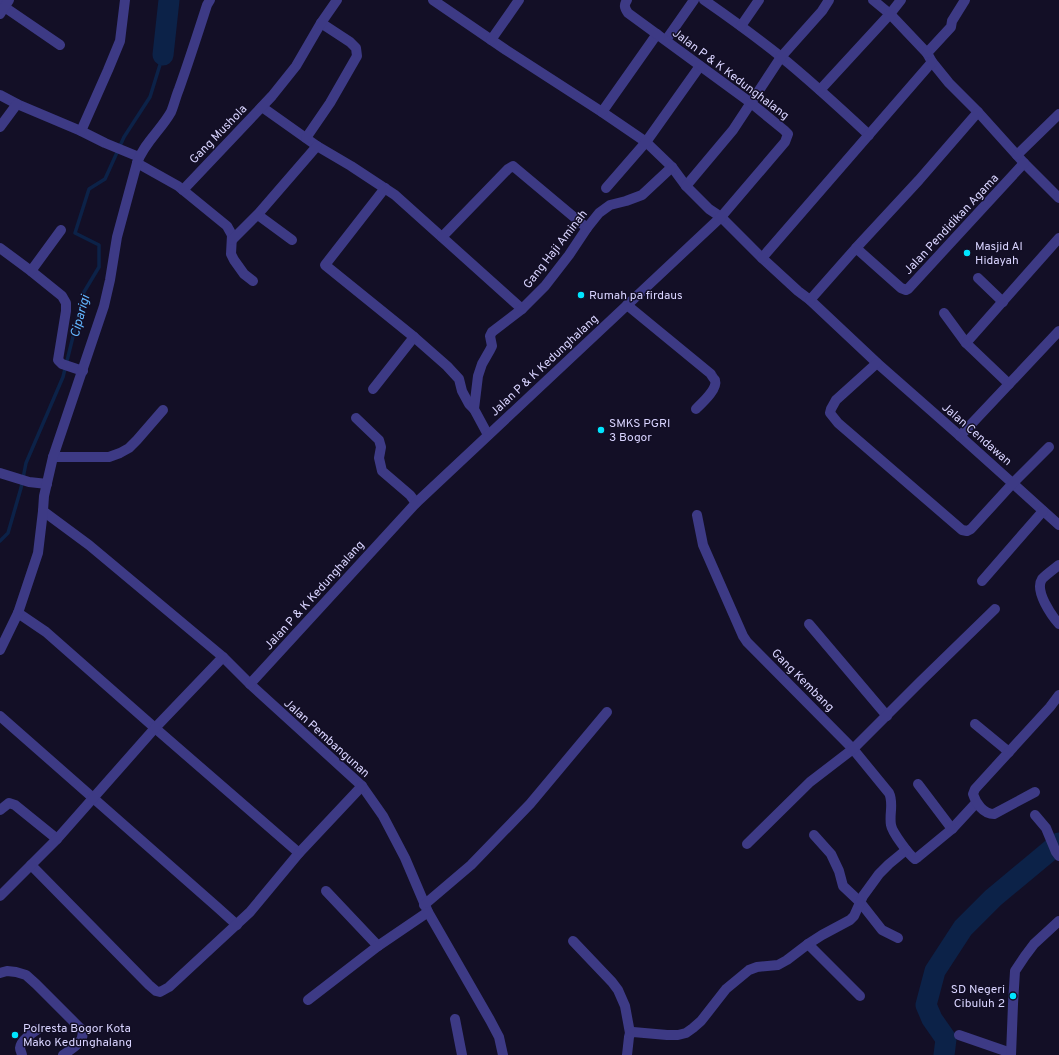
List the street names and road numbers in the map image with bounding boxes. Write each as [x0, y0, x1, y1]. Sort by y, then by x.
street label: Jalan P & K Kedunghalang [669, 26, 792, 124]
street label: Gang Mushola [186, 102, 251, 168]
street label: Jalan Pendidikan Agama [901, 171, 1003, 279]
street label: Gang Haji Aminah [520, 207, 592, 292]
street label: Jalan P & K Kedunghalang [487, 311, 602, 420]
street label: Jalan Cendawan [938, 400, 1015, 470]
street label: Jalan P & K Kedunghalang [261, 538, 368, 654]
street label: Gang Kembang [767, 646, 837, 716]
street label: Jalan Pembangunan [280, 696, 373, 782]

